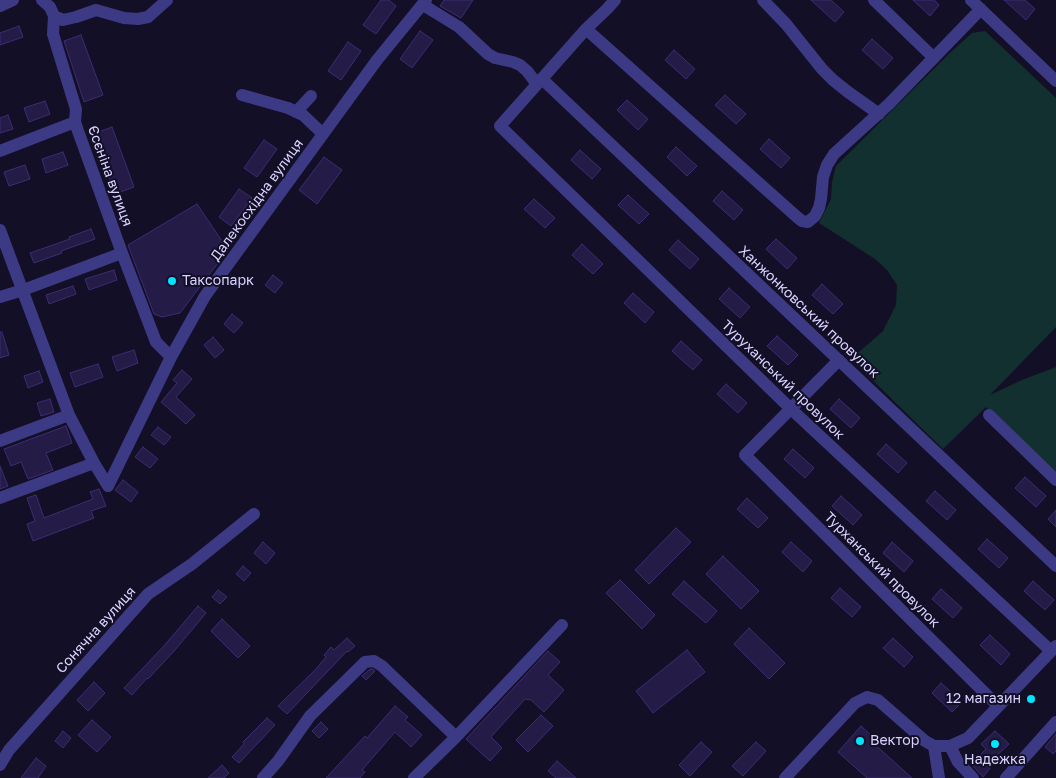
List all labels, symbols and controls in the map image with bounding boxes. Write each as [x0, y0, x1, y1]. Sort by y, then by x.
street label: Єсєніна вулиця [84, 123, 136, 229]
street label: Далекосхідна вулиця [207, 136, 307, 264]
street label: Ханжонковський провулок [735, 242, 883, 382]
place label: Таксопарк [182, 273, 254, 289]
marker: Таксопарк [166, 275, 178, 287]
street label: Туруханський провулок [718, 317, 848, 443]
street label: Турханський провулок [821, 509, 943, 631]
street label: Сонячна вулиця [53, 583, 139, 677]
place label: 12 магазин [946, 691, 1021, 707]
marker: 12 магазин [1025, 693, 1037, 705]
place label: Вектор [870, 733, 919, 749]
marker: Вектор [854, 735, 866, 747]
marker: Надежка [989, 738, 1001, 750]
place label: Надежка [964, 752, 1026, 768]

